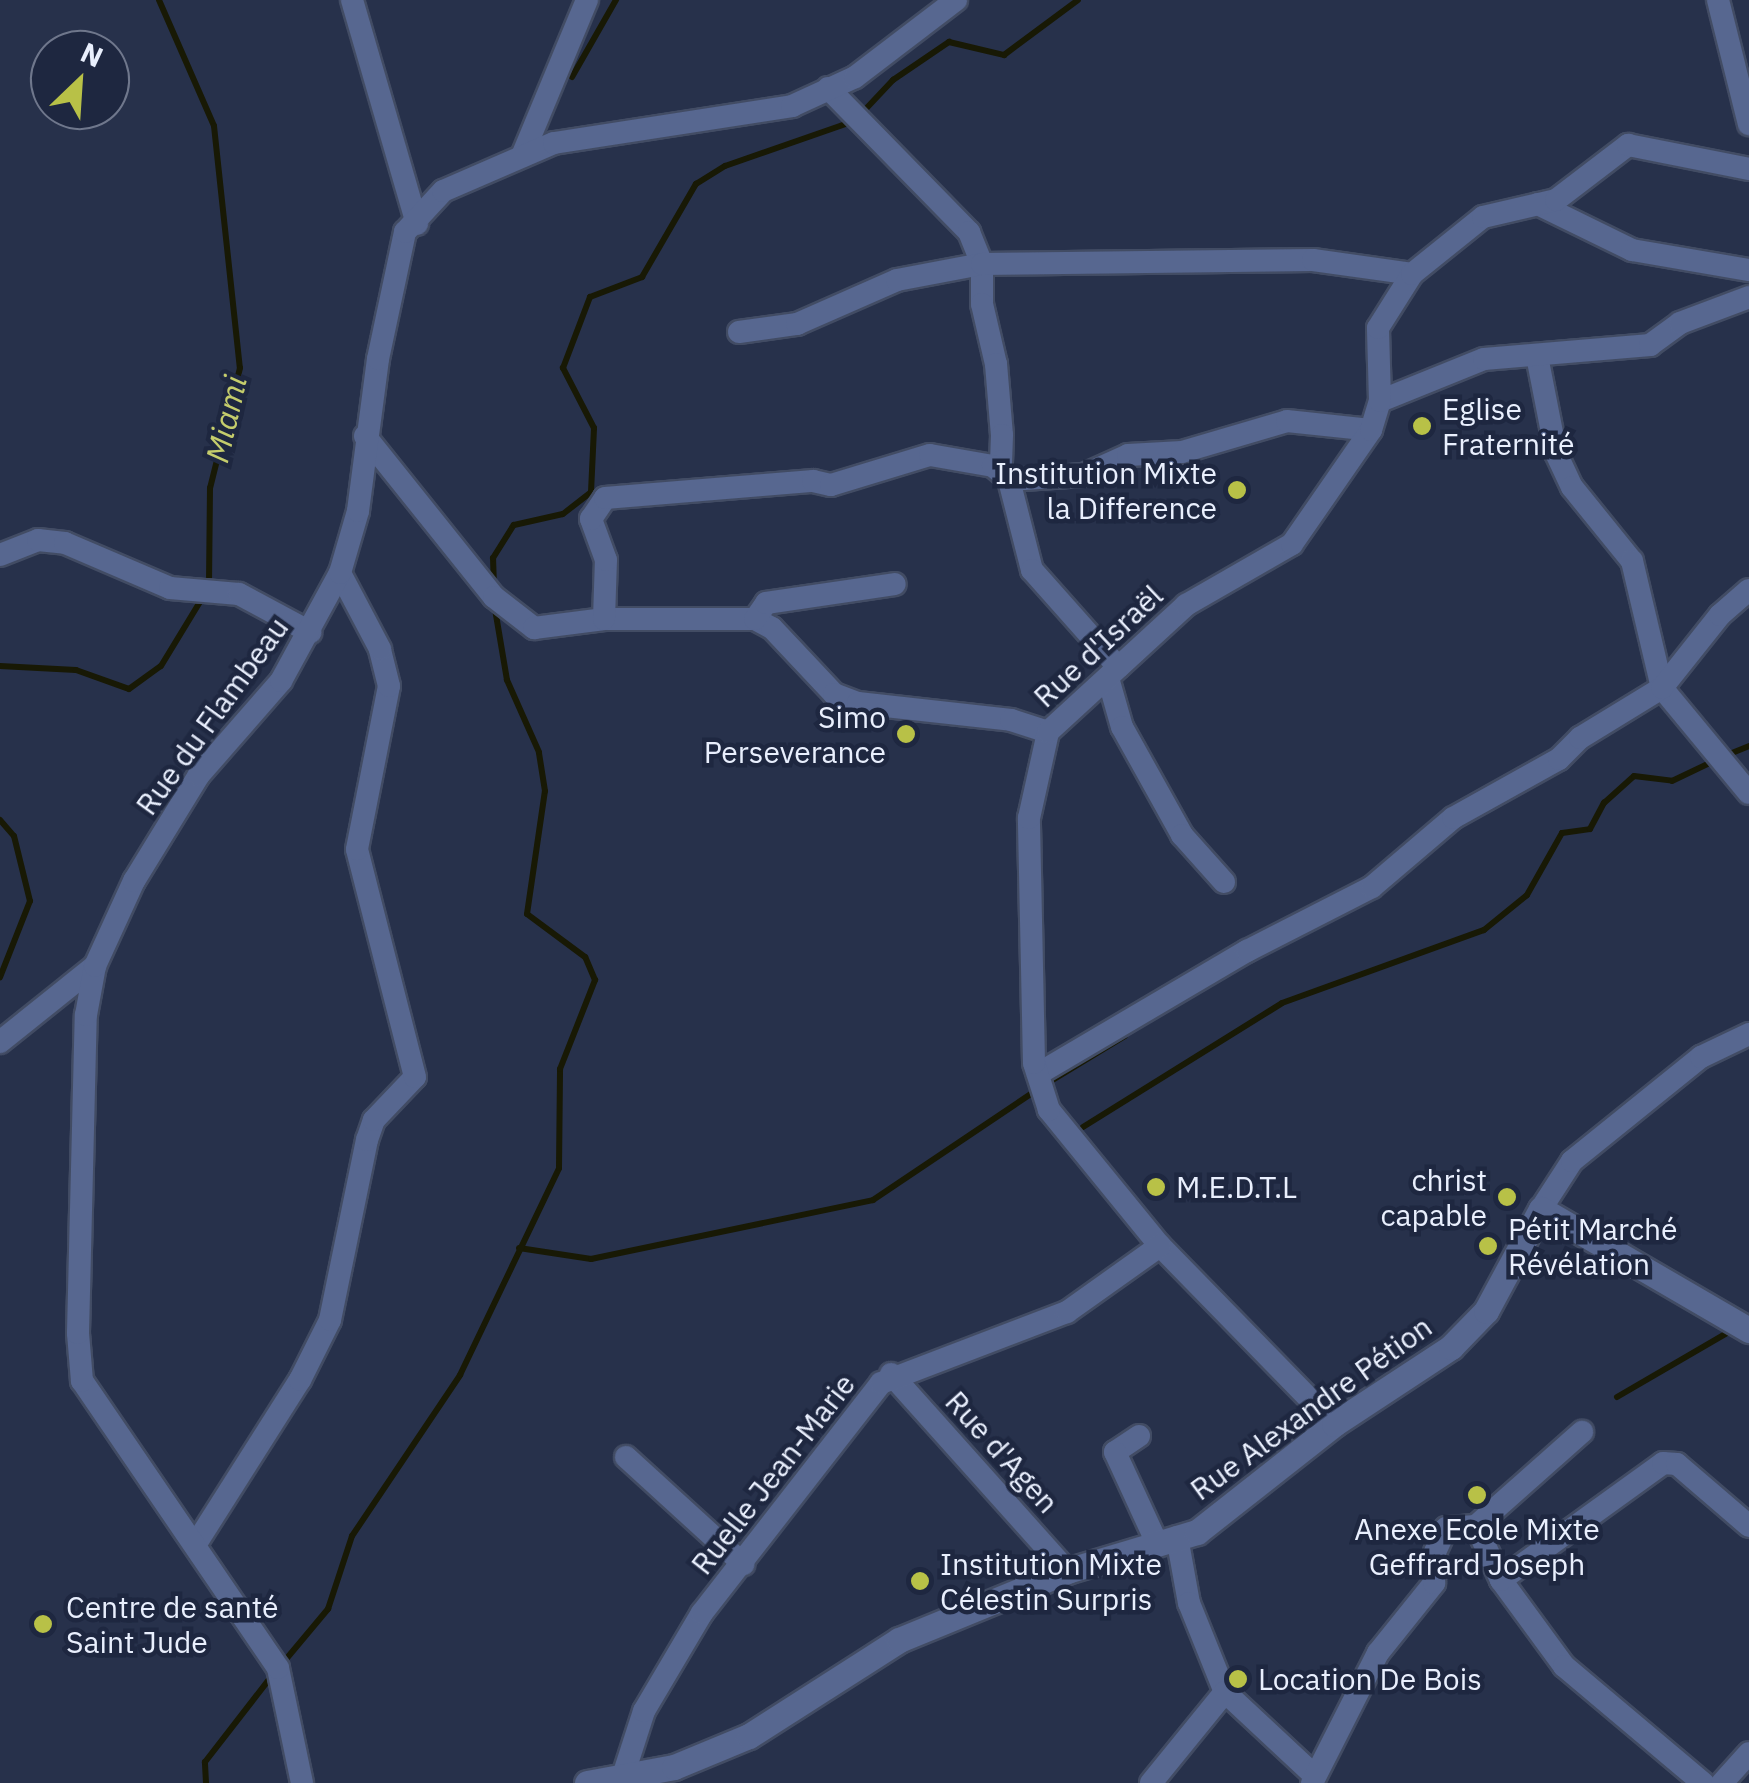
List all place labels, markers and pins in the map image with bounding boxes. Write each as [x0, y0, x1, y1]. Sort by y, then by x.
place label: Eglise Fraternité [1442, 391, 1574, 462]
marker: Eglise Fraternité [1411, 415, 1433, 437]
place label: Institution Mixte la Difference [995, 455, 1217, 526]
marker: Institution Mixte la Difference [1226, 479, 1248, 501]
place label: Simo Perseverance [704, 699, 886, 770]
marker: Simo Perseverance [895, 723, 917, 745]
place label: christ capable [1380, 1162, 1487, 1232]
place label: M.E.D.T.L [1176, 1169, 1297, 1205]
marker: M.E.D.T.L [1145, 1176, 1167, 1198]
marker: christ capable [1496, 1186, 1518, 1208]
place label: Pétit Marché Révélation [1508, 1211, 1678, 1282]
marker: Pétit Marché Révélation [1477, 1235, 1499, 1257]
marker: Anexe Ecole Mixte Geffrard Joseph [1466, 1484, 1488, 1506]
place label: Anexe Ecole Mixte Geffrard Joseph [1354, 1511, 1600, 1582]
place label: Institution Mixte Célestin Surpris [940, 1546, 1162, 1616]
marker: Institution Mixte Célestin Surpris [909, 1570, 931, 1592]
place label: Centre de santé Saint Jude [66, 1589, 279, 1660]
marker: Centre de santé Saint Jude [30, 1611, 56, 1637]
place label: Location De Bois [1258, 1661, 1482, 1697]
marker: Location De Bois [1227, 1668, 1249, 1690]

